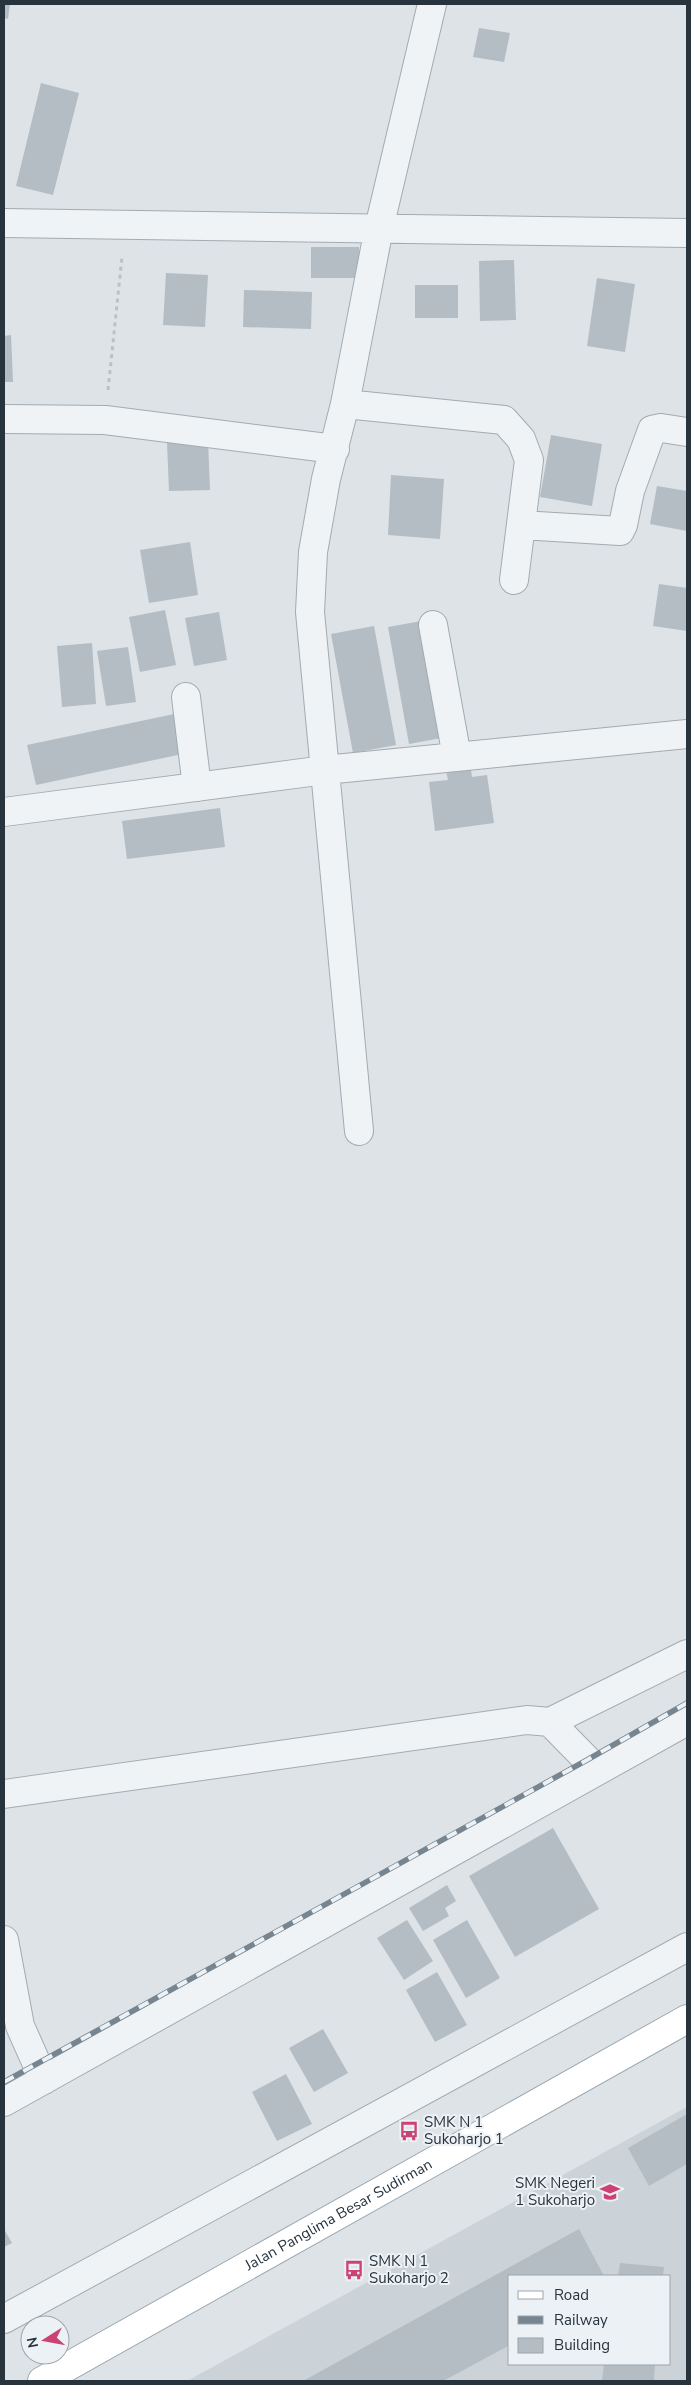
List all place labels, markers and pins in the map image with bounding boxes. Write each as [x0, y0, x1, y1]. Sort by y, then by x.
place label: SMK N 1 Sukoharjo 1 [424, 2112, 504, 2149]
bus stop icon: SMK N 1 Sukoharjo 1 [398, 2120, 420, 2142]
place label: SMK Negeri 1 Sukoharjo [515, 2173, 595, 2210]
school or university icon: SMK Negeri 1 Sukoharjo [599, 2181, 621, 2203]
place label: SMK N 1 Sukoharjo 2 [369, 2251, 449, 2288]
bus stop icon: SMK N 1 Sukoharjo 2 [343, 2259, 365, 2281]

